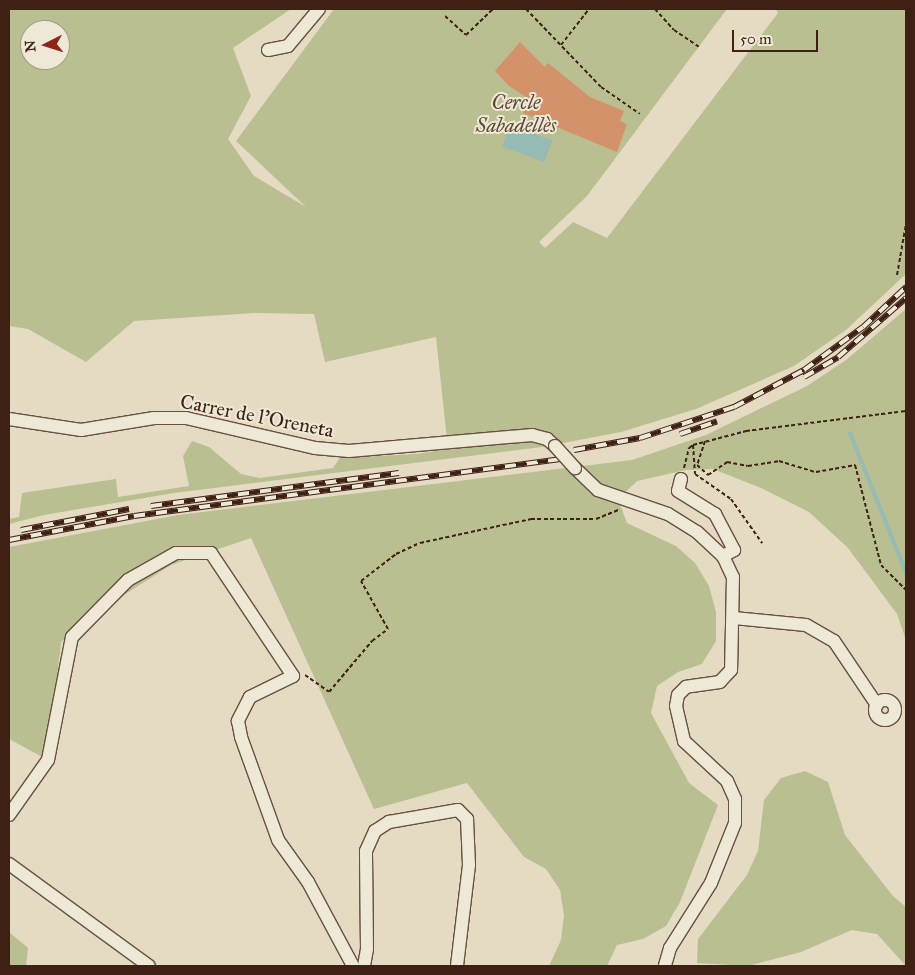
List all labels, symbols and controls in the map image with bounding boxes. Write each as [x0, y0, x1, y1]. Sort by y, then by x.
north arrow [20, 20, 70, 70]
scale bar [735, 20, 821, 52]
text: 50 m [740, 30, 772, 48]
text: N [22, 40, 40, 53]
park label: Cercle Sabadellès [476, 91, 556, 138]
street label: Carrer de l'Oreneta [178, 389, 336, 443]

